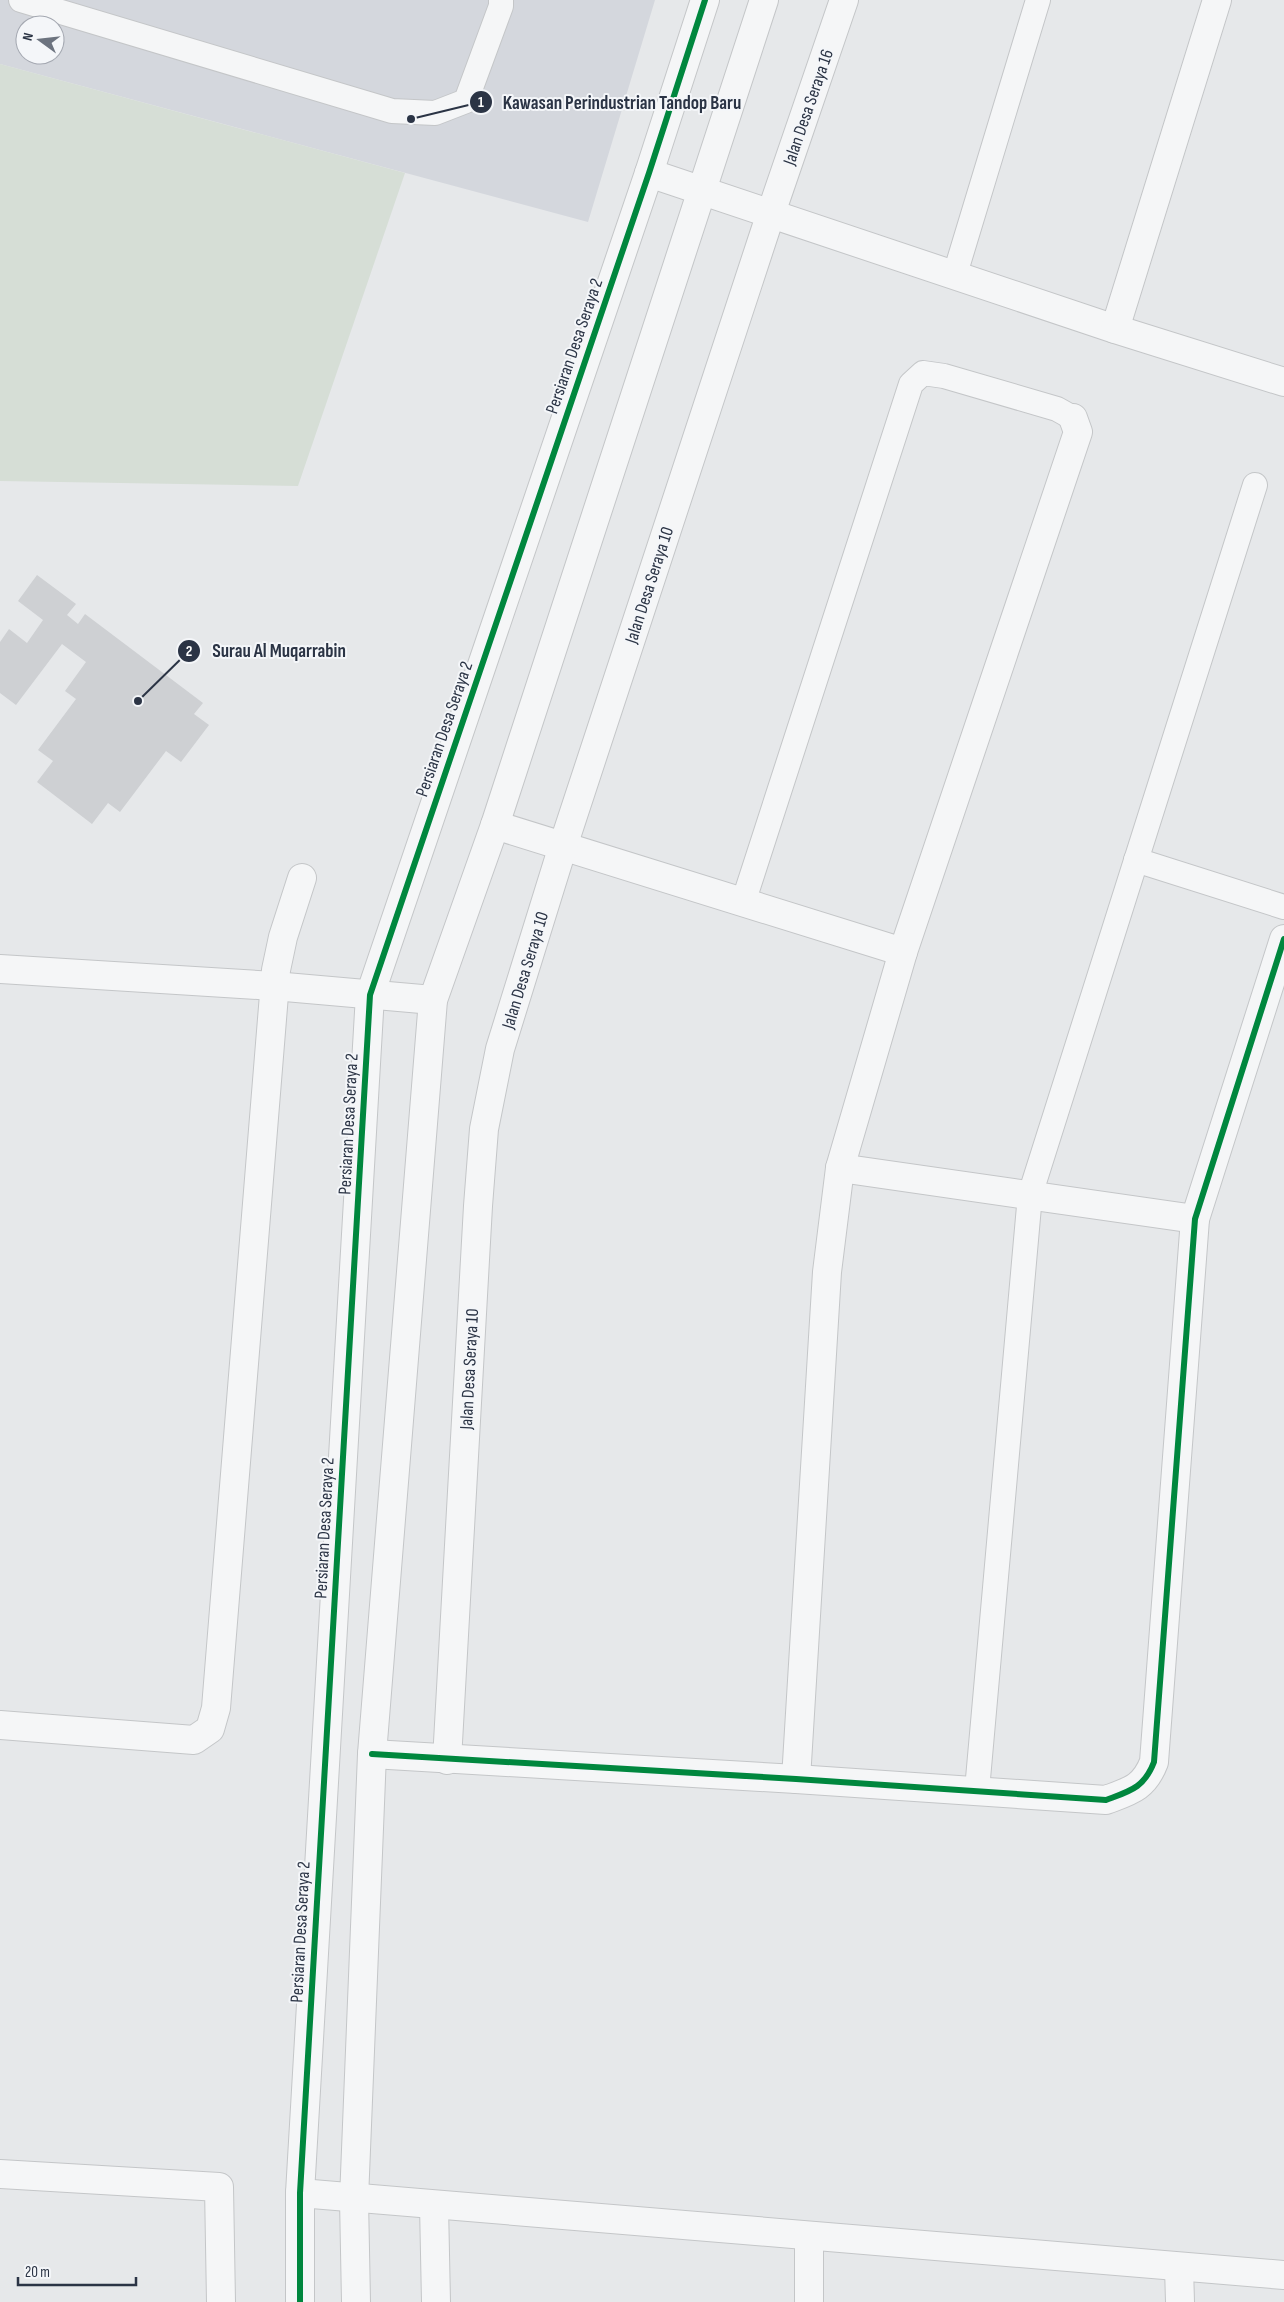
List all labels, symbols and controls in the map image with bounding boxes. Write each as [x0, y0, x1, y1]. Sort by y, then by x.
north arrow [15, 15, 65, 65]
text: N [19, 31, 37, 43]
street label: Jalan Desa Seraya 16 [779, 46, 838, 169]
callout: Kawasan Perindustrian Tandop Baru [468, 85, 752, 119]
text: Kawasan Perindustrian Tandop Baru [503, 92, 741, 115]
text: 1 [478, 93, 484, 112]
street label: Persiaran Desa Seraya 2 [541, 276, 607, 417]
street label: Jalan Desa Seraya 10 [620, 524, 678, 647]
callout: Surau Al Muqarrabin [177, 634, 356, 668]
text: Surau Al Muqarrabin [212, 640, 346, 663]
text: 2 [186, 642, 192, 661]
street label: Persiaran Desa Seraya 2 [411, 659, 477, 800]
street label: Jalan Desa Seraya 10 [497, 909, 553, 1032]
street label: Persiaran Desa Seraya 2 [334, 1053, 363, 1195]
street label: Jalan Desa Seraya 10 [456, 1308, 483, 1431]
street label: Persiaran Desa Seraya 2 [310, 1457, 339, 1599]
street label: Persiaran Desa Seraya 2 [286, 1861, 315, 2003]
scale bar [18, 2254, 135, 2286]
text: 20 m [25, 2263, 50, 2282]

